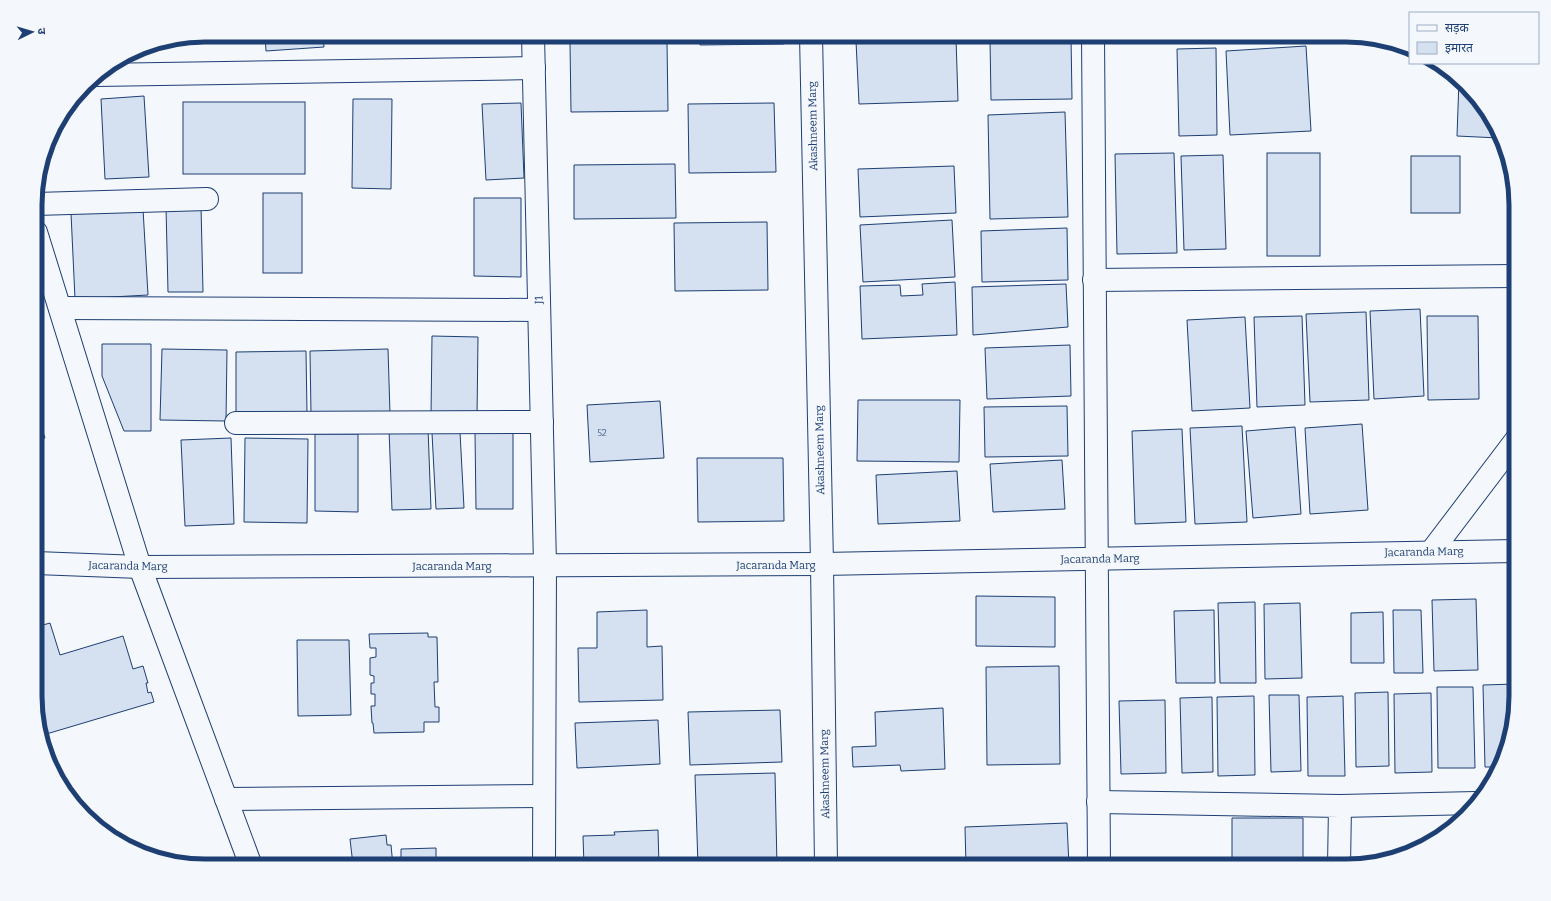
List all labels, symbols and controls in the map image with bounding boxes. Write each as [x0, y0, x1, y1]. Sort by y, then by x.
north arrow [12, 12, 52, 52]
legend [1409, 12, 1539, 64]
text: सड़क [1445, 21, 1470, 35]
text: उ [35, 27, 48, 36]
text: इमारत [1445, 41, 1474, 55]
street label: Akashneem Marg [806, 81, 820, 171]
street label: J1 [532, 295, 546, 305]
street label: Akashneem Marg [813, 405, 827, 495]
house number: 52 [597, 428, 607, 438]
street label: Jacaranda Marg [1383, 545, 1464, 559]
street label: Jacaranda Marg [1059, 552, 1140, 566]
street label: Jacaranda Marg [87, 559, 168, 573]
street label: Jacaranda Marg [735, 559, 816, 572]
street label: Jacaranda Marg [411, 560, 492, 573]
street label: Akashneem Marg [818, 729, 832, 819]

